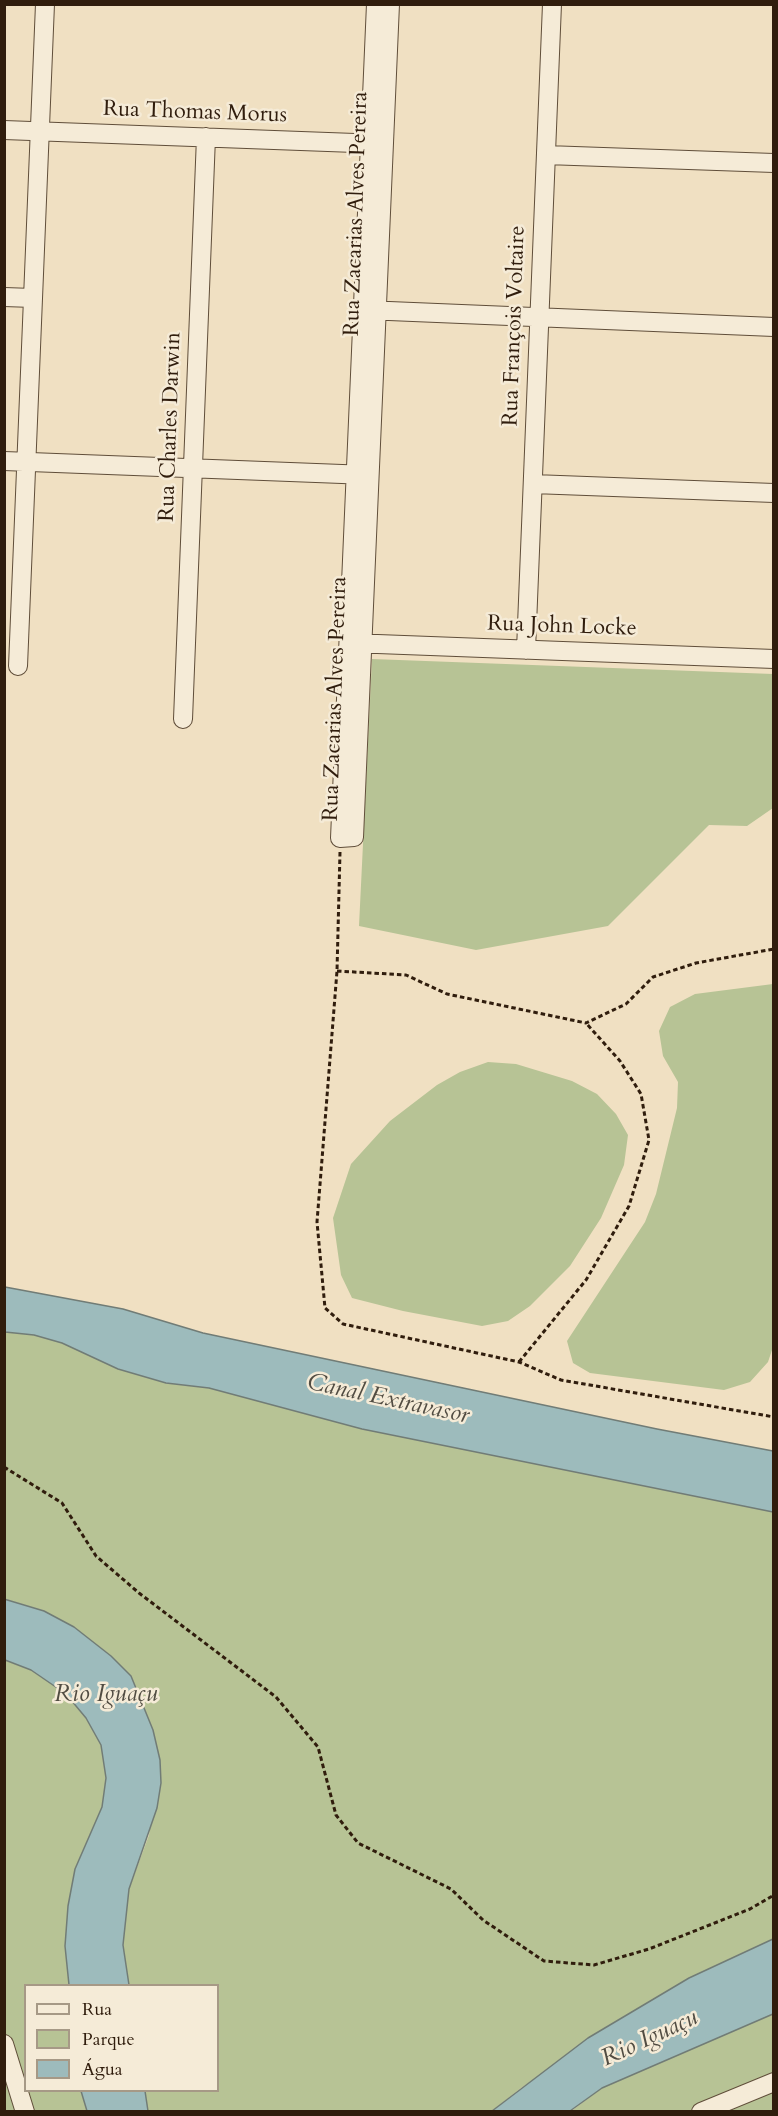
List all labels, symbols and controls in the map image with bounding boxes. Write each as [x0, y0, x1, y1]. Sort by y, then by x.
street label: Rua Zacarias Alves Pereira [340, 91, 374, 337]
street label: Rua Thomas Morus [102, 97, 288, 129]
street label: Rua François Voltaire [498, 225, 532, 427]
street label: Rua Charles Darwin [154, 332, 188, 522]
street label: Rua Zacarias Alves Pereira [319, 576, 353, 822]
street label: Rua John Locke [487, 611, 637, 643]
water label: Canal Extravasor [304, 1369, 472, 1431]
water label: Rio Iguaçu [54, 1681, 158, 1709]
legend [24, 1984, 219, 2092]
text: Rua [82, 1997, 112, 2022]
water label: Rio Iguaçu [597, 2004, 703, 2074]
text: Parque [82, 2027, 135, 2052]
text: Água [82, 2057, 123, 2082]

